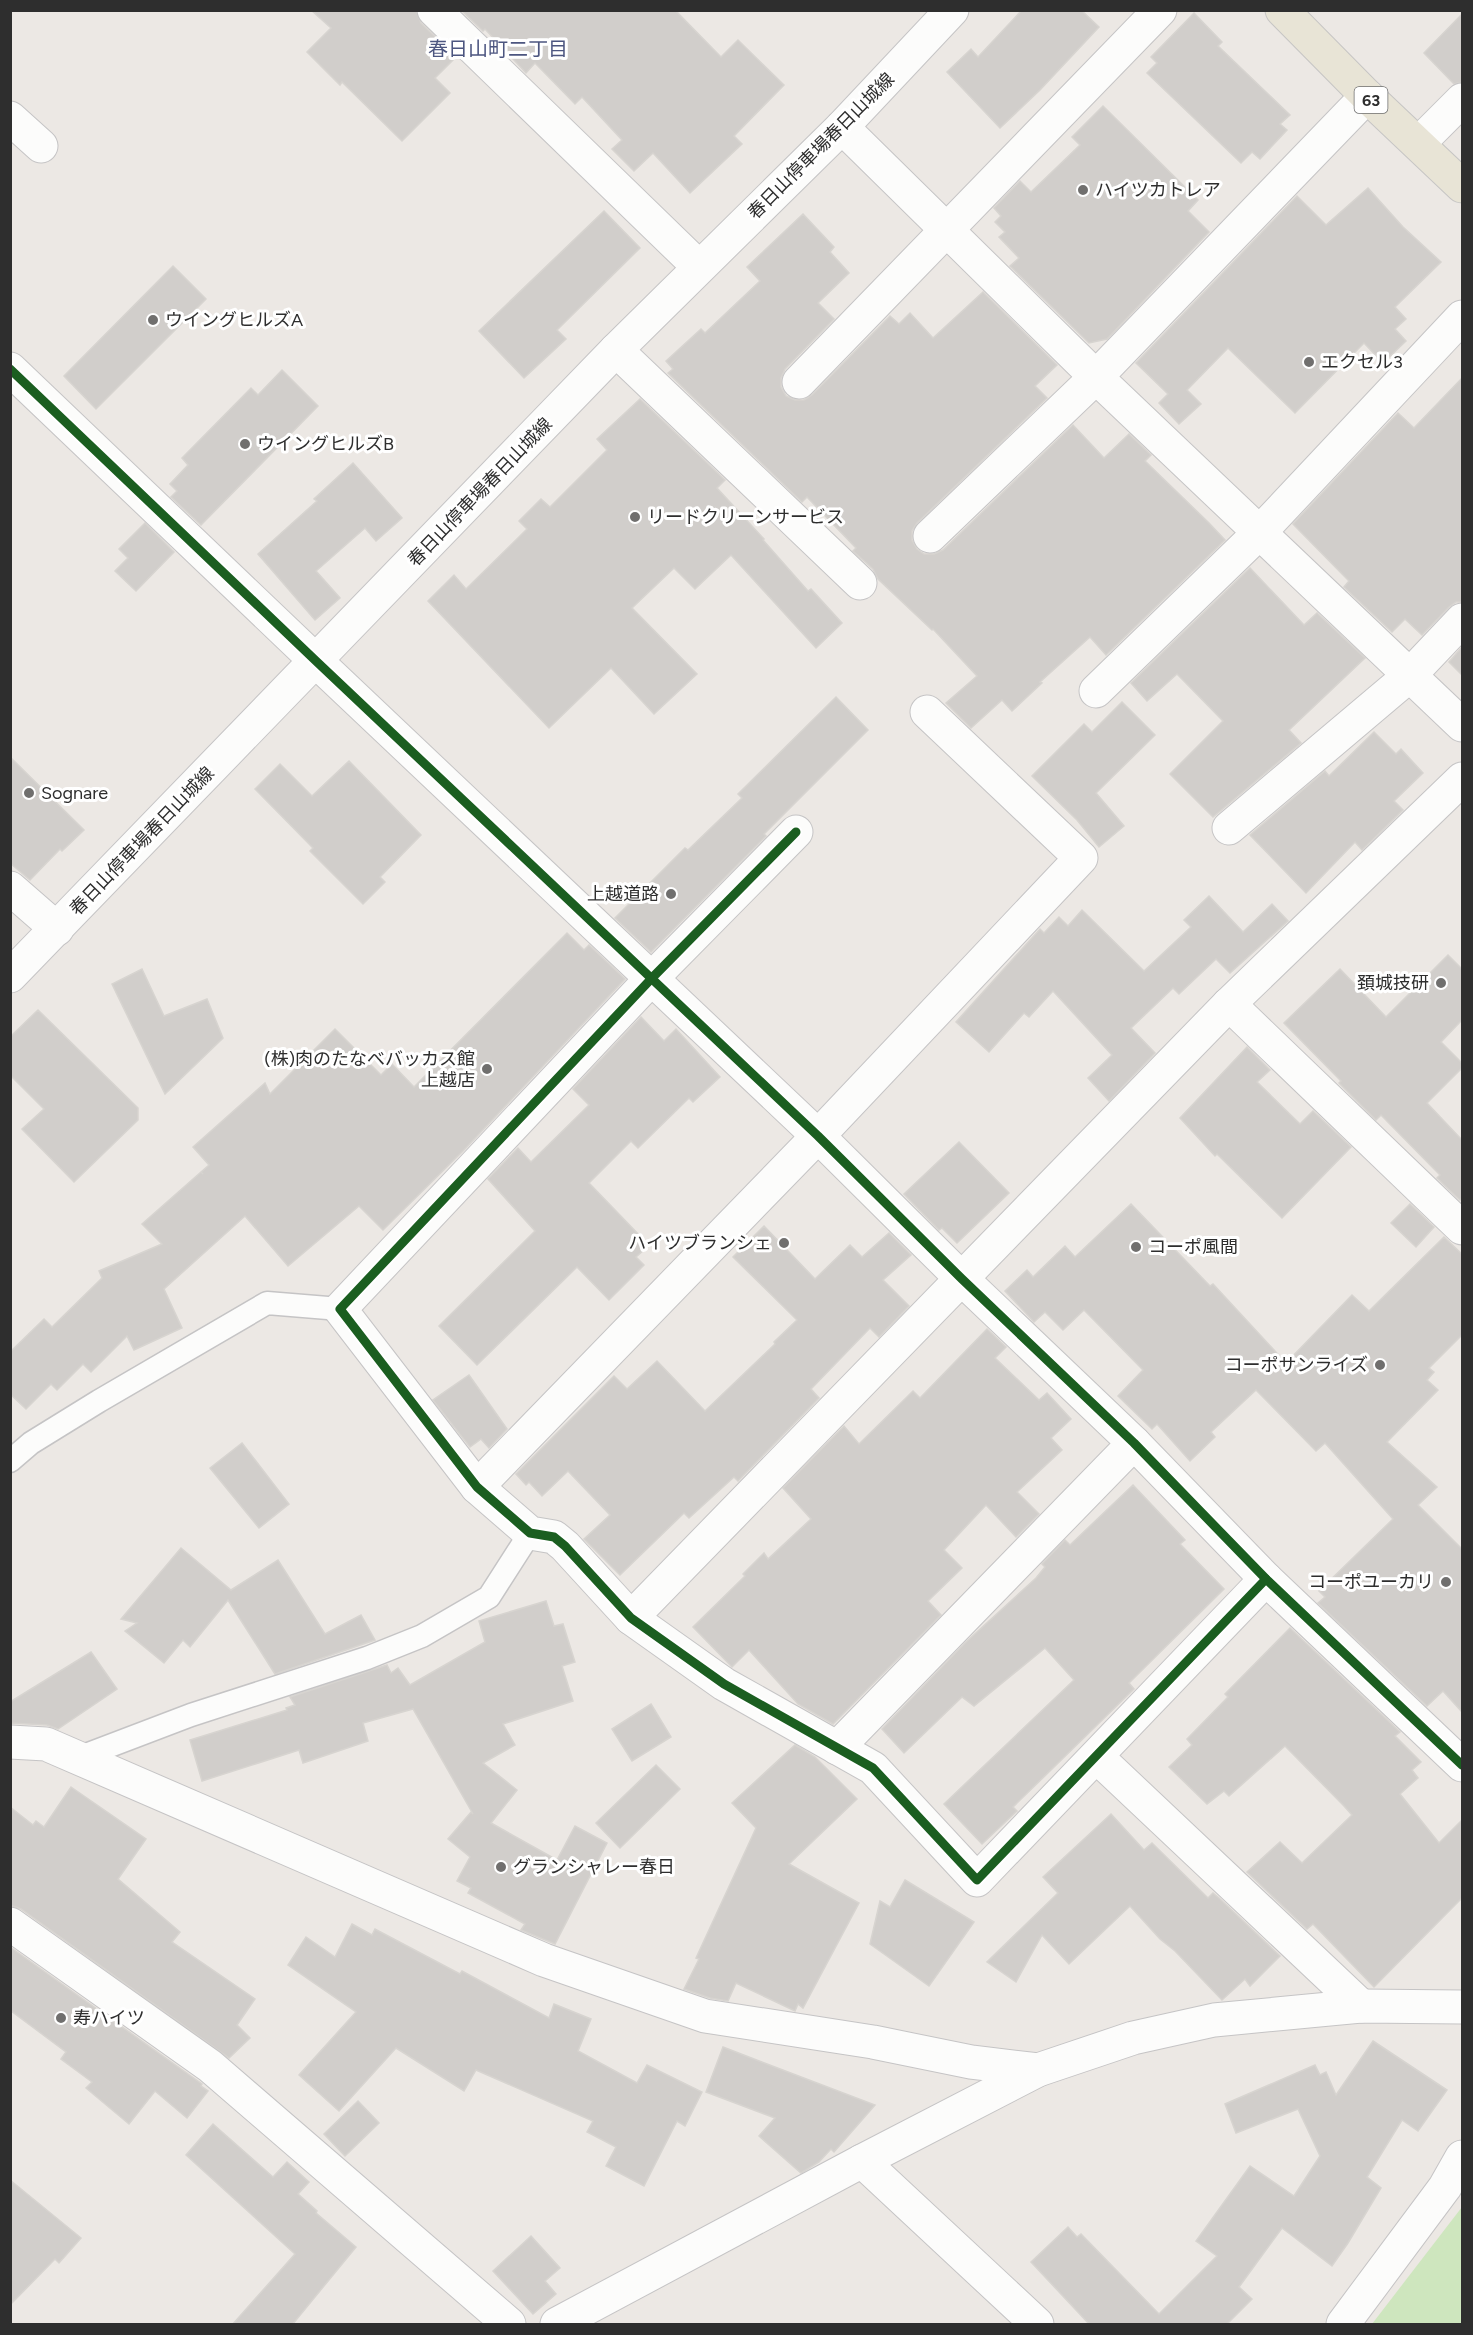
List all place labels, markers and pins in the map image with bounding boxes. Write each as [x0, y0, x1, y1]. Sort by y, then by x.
place label: ハイツカトレア [1095, 179, 1221, 201]
marker: ハイツカトレア [1076, 183, 1090, 197]
place label: ウイングヒルズA [165, 309, 303, 331]
marker: ウイングヒルズA [146, 313, 160, 327]
place label: エクセル3 [1321, 351, 1403, 373]
marker: エクセル3 [1302, 355, 1316, 369]
place label: ウイングヒルズB [257, 433, 394, 455]
marker: ウイングヒルズB [238, 437, 252, 451]
place label: リードクリーンサービス [647, 506, 844, 528]
marker: リードクリーンサービス [628, 510, 642, 524]
place label: Sognare [41, 782, 108, 804]
marker: Sognare [22, 786, 36, 800]
place label: 上越道路 [587, 883, 659, 905]
marker: 上越道路 [664, 887, 678, 901]
place label: 頚城技研 [1357, 972, 1429, 994]
marker: 頚城技研 [1434, 976, 1448, 990]
place label: (株)肉のたなべバッカス館 上越店 [264, 1048, 475, 1091]
marker: (株)肉のたなべバッカス館 上越店 [480, 1062, 494, 1076]
place label: ハイツブランシェ [628, 1232, 772, 1254]
marker: ハイツブランシェ [777, 1236, 791, 1250]
place label: コーポ風間 [1148, 1236, 1238, 1258]
marker: コーポ風間 [1129, 1240, 1143, 1254]
place label: コーポサンライズ [1225, 1354, 1368, 1376]
marker: コーポサンライズ [1373, 1358, 1387, 1372]
place label: コーポユーカリ [1308, 1571, 1434, 1593]
marker: コーポユーカリ [1439, 1575, 1453, 1589]
place label: グランシャレー春日 [513, 1856, 675, 1878]
marker: グランシャレー春日 [494, 1860, 508, 1874]
place label: 寿ハイツ [73, 2007, 145, 2029]
marker: 寿ハイツ [54, 2011, 68, 2025]

